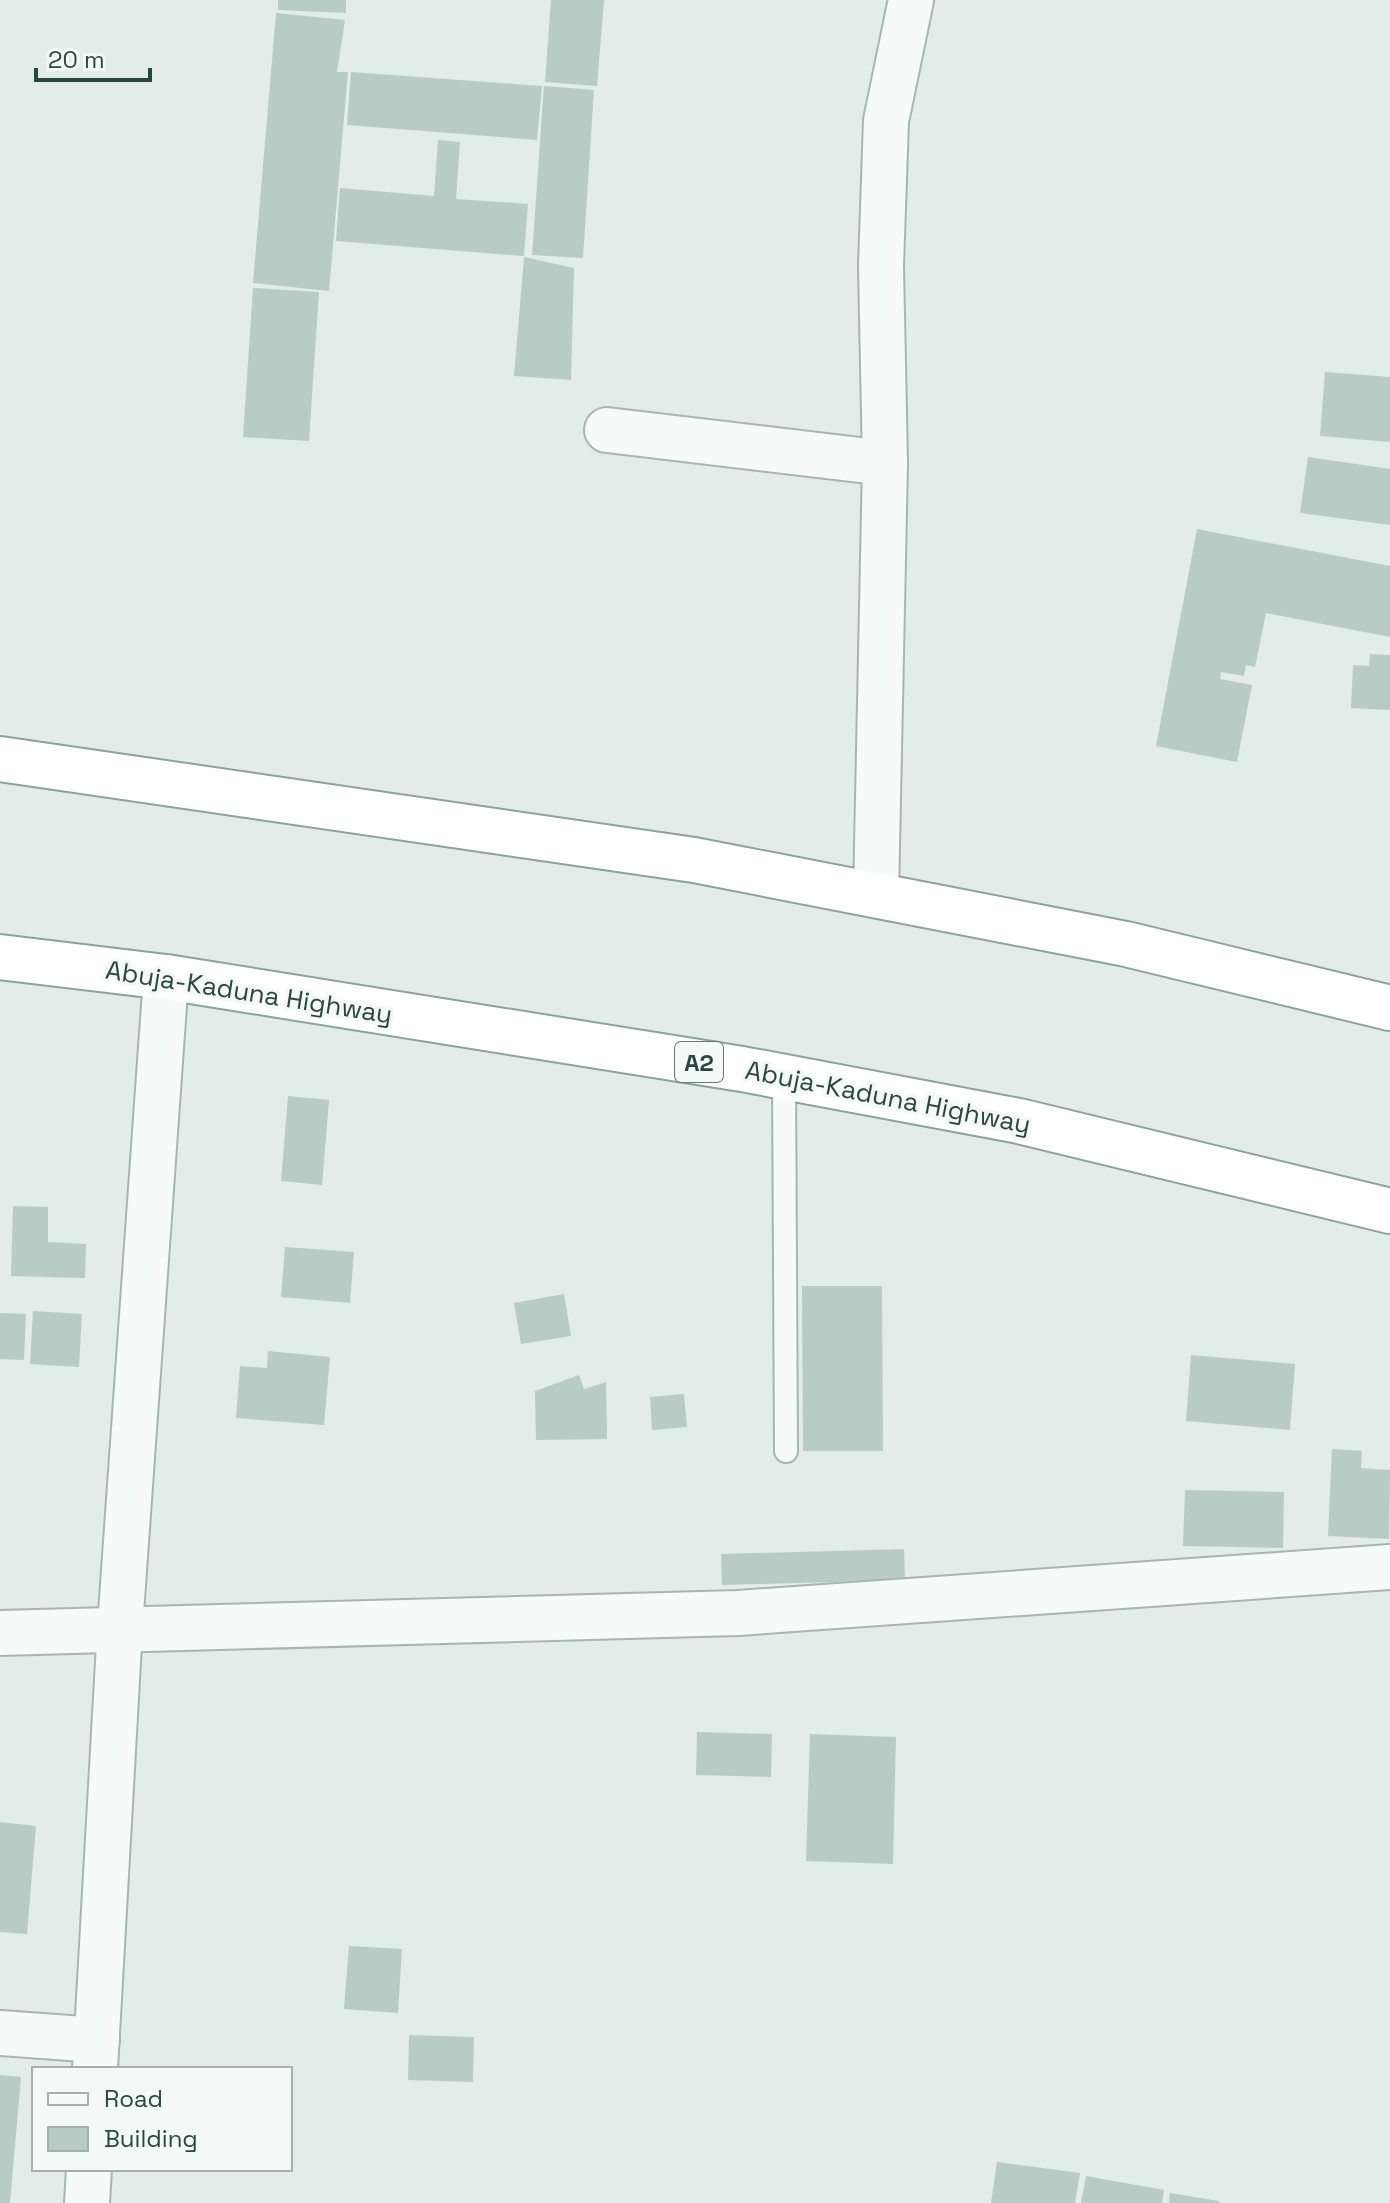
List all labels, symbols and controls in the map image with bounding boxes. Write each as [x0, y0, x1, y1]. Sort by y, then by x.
scale bar [36, 32, 150, 82]
text: 20 m [48, 44, 105, 75]
street label: Abuja-Kaduna Highway [103, 953, 395, 1031]
road number: A2 [675, 1042, 723, 1082]
street label: Abuja-Kaduna Highway [743, 1053, 1033, 1141]
legend [32, 2067, 292, 2171]
text: Road [104, 2083, 163, 2114]
text: Building [104, 2123, 198, 2154]

